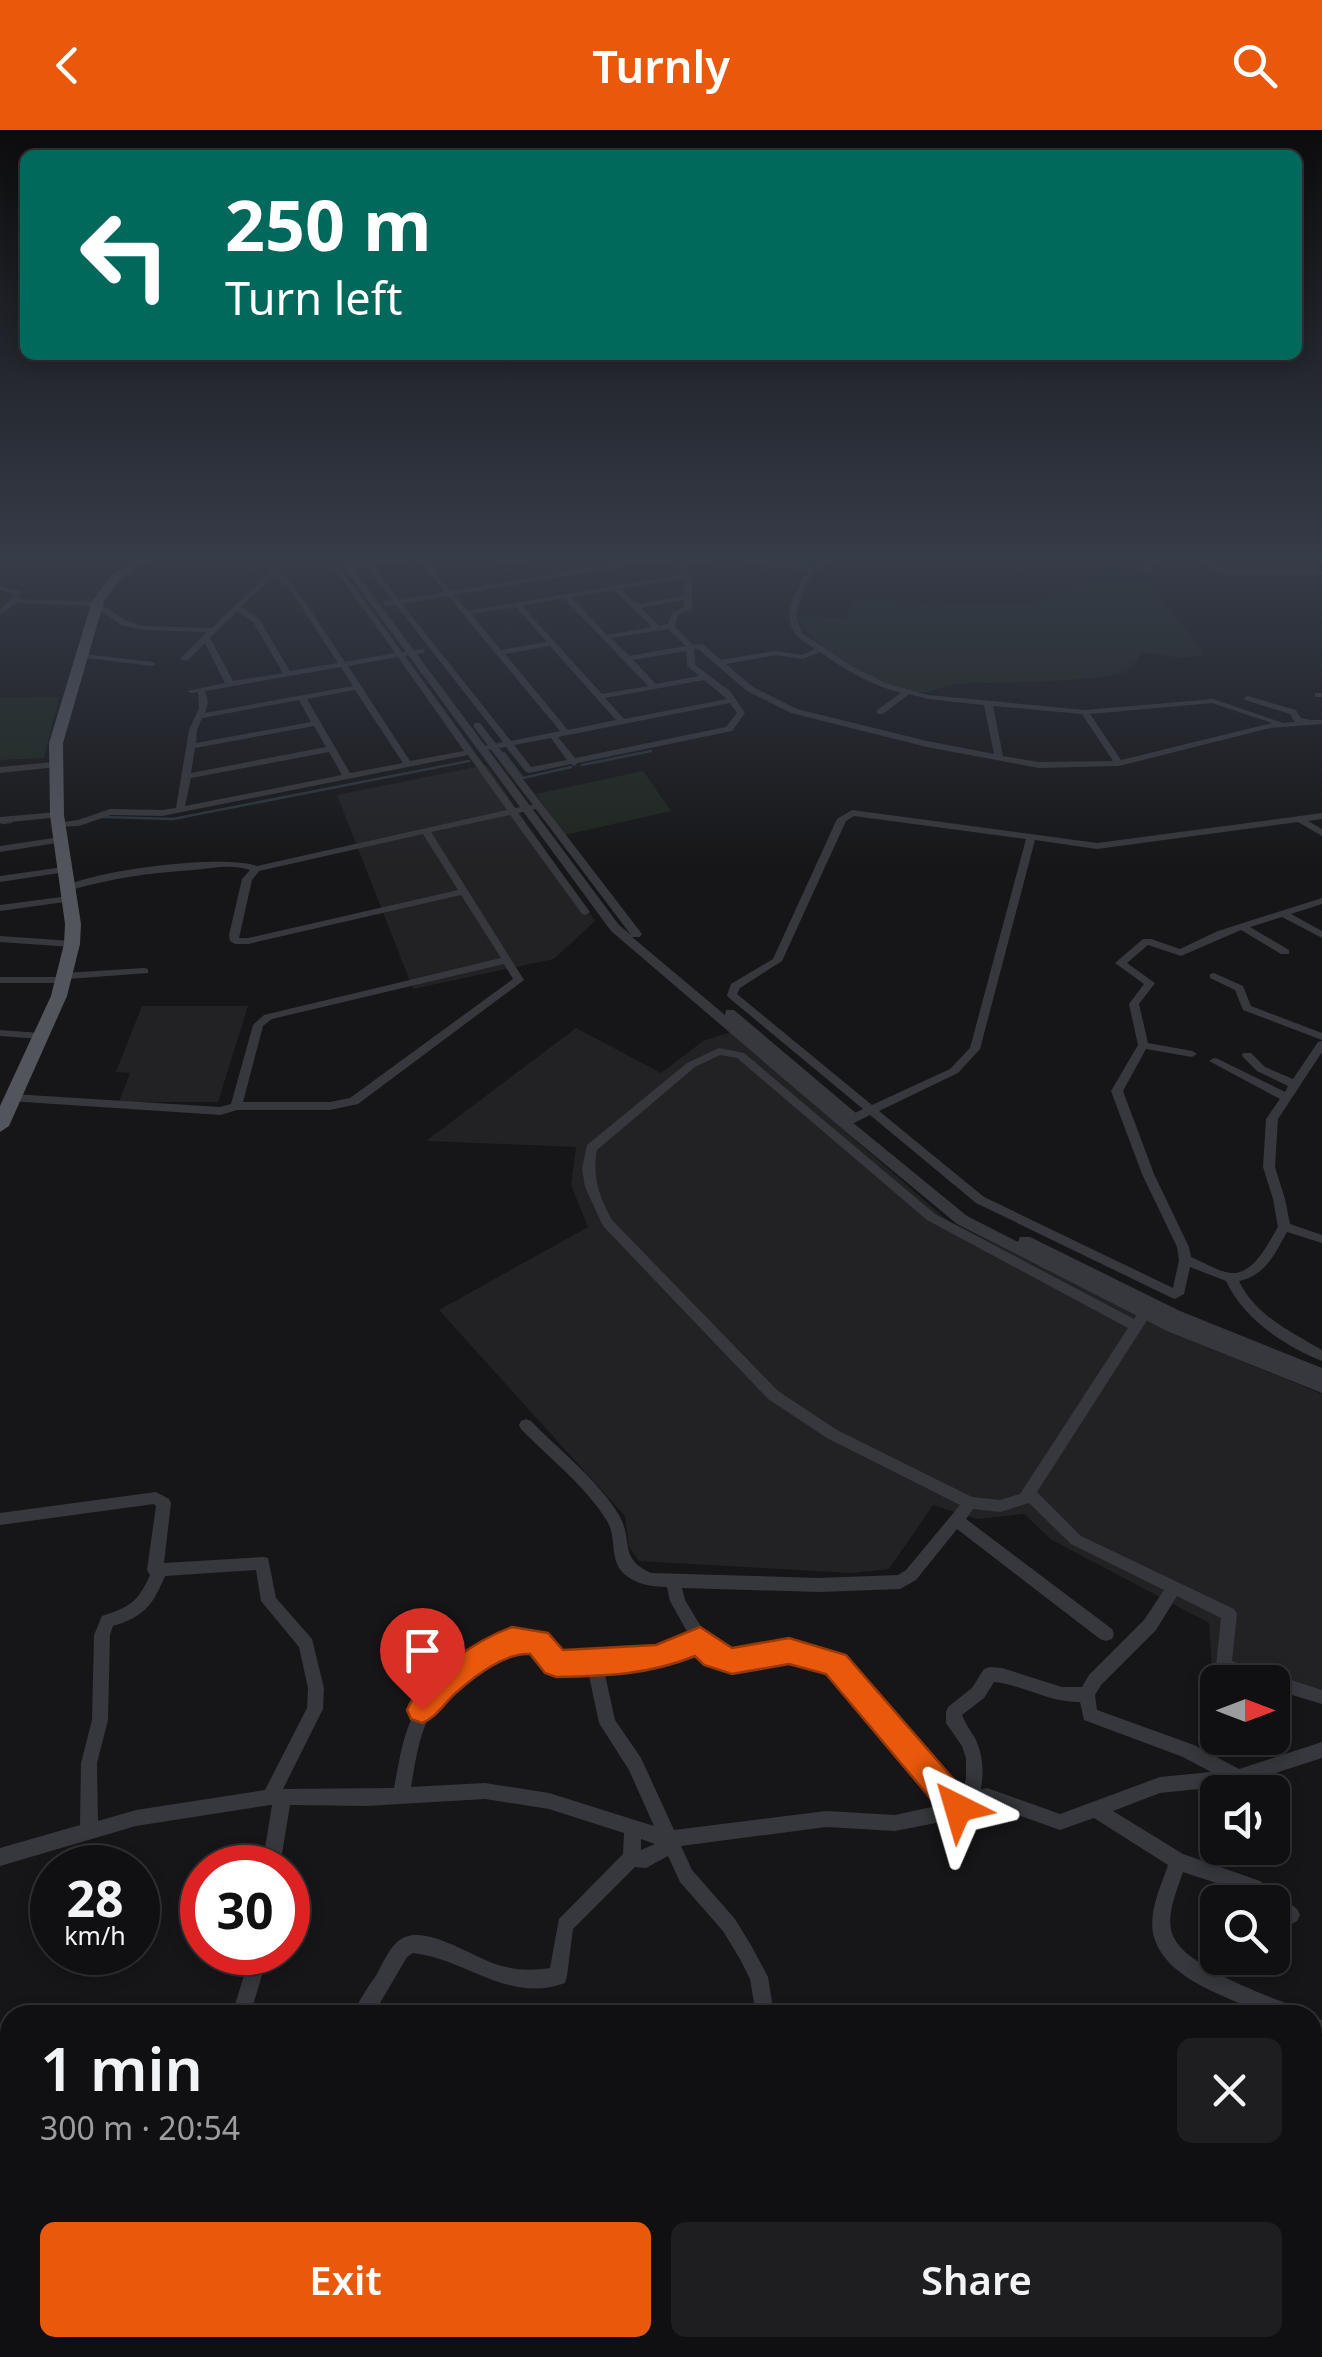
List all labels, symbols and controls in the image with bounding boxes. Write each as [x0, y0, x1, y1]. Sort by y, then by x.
text: Turnly [592, 35, 730, 96]
icon: back [40, 38, 95, 93]
icon: search [1227, 38, 1282, 93]
text: 250 m [225, 176, 432, 272]
icon: left [60, 190, 190, 320]
text: Turn left [225, 267, 402, 328]
pin [380, 1608, 465, 1711]
icon: arrive [395, 1623, 450, 1678]
north arrow [1200, 1665, 1290, 1755]
map controls [1200, 1665, 1290, 1975]
position arrow [906, 1756, 1010, 1860]
button: sound [1200, 1775, 1290, 1865]
speed limit sign: 30 [180, 1845, 310, 1975]
text: 28 [66, 1864, 124, 1932]
button: search [1200, 1885, 1290, 1975]
text: km/h [64, 1918, 126, 1952]
text: 1 min [40, 2027, 203, 2109]
button: close [1177, 2038, 1282, 2143]
text: 300 m · 20:54 [40, 2106, 240, 2149]
button: Exit [40, 2222, 651, 2337]
button: Share [671, 2222, 1282, 2337]

